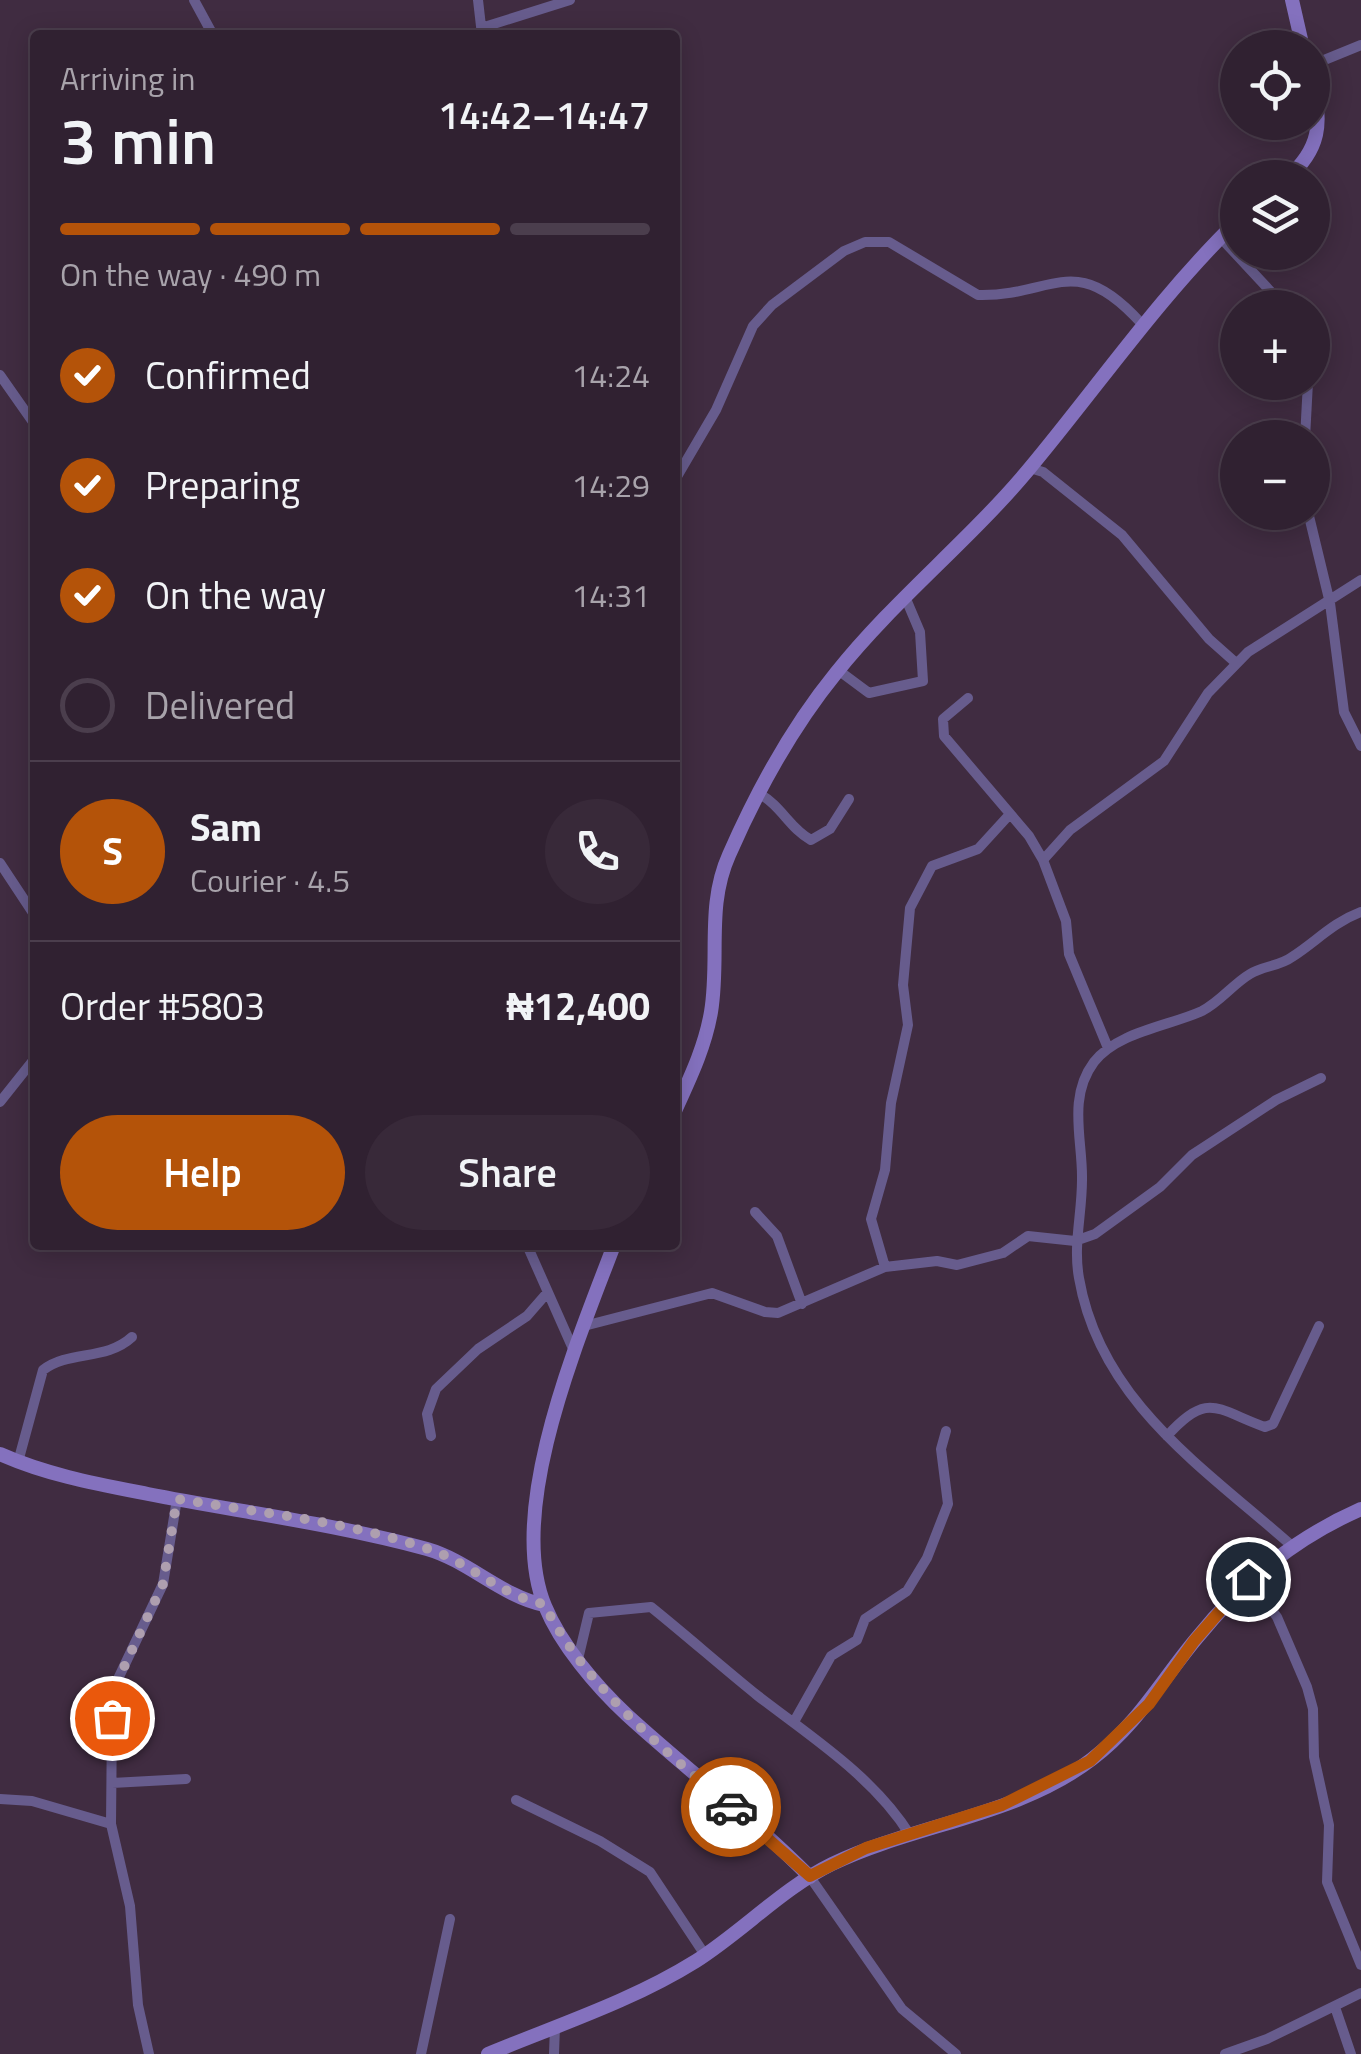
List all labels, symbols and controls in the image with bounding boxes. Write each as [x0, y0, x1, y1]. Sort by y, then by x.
map controls [1220, 30, 1330, 530]
button: locate [1220, 30, 1330, 140]
text: Arriving in [60, 54, 196, 102]
text: 14:42–14:47 [438, 86, 650, 144]
text: 3 min [60, 90, 216, 189]
button: layers [1220, 160, 1330, 270]
text: On the way · 490 m [60, 250, 321, 298]
button: + [1220, 290, 1330, 400]
text: Confirmed [145, 346, 311, 404]
icon: check [60, 348, 115, 403]
text: 14:24 [571, 351, 650, 399]
button: − [1220, 420, 1330, 530]
text: Preparing [145, 456, 300, 514]
icon: check [60, 458, 115, 513]
text: 14:29 [571, 461, 650, 509]
text: On the way [145, 566, 326, 624]
icon: check [60, 568, 115, 623]
text: 14:31 [571, 571, 650, 619]
text: Delivered [145, 676, 295, 734]
text: Sam [190, 798, 262, 856]
button: phone [545, 799, 650, 904]
text: S [102, 822, 123, 880]
text: Courier · 4.5 [190, 856, 350, 904]
text: Order #5803 [60, 977, 265, 1035]
text: ₦12,400 [506, 977, 650, 1035]
button: Help [60, 1115, 345, 1230]
button: Share [365, 1115, 650, 1230]
pin [1206, 1537, 1291, 1622]
icon: home [1221, 1552, 1276, 1607]
pin [70, 1676, 155, 1761]
icon: bag [85, 1691, 140, 1746]
courier [681, 1757, 781, 1857]
icon: car [704, 1780, 759, 1835]

